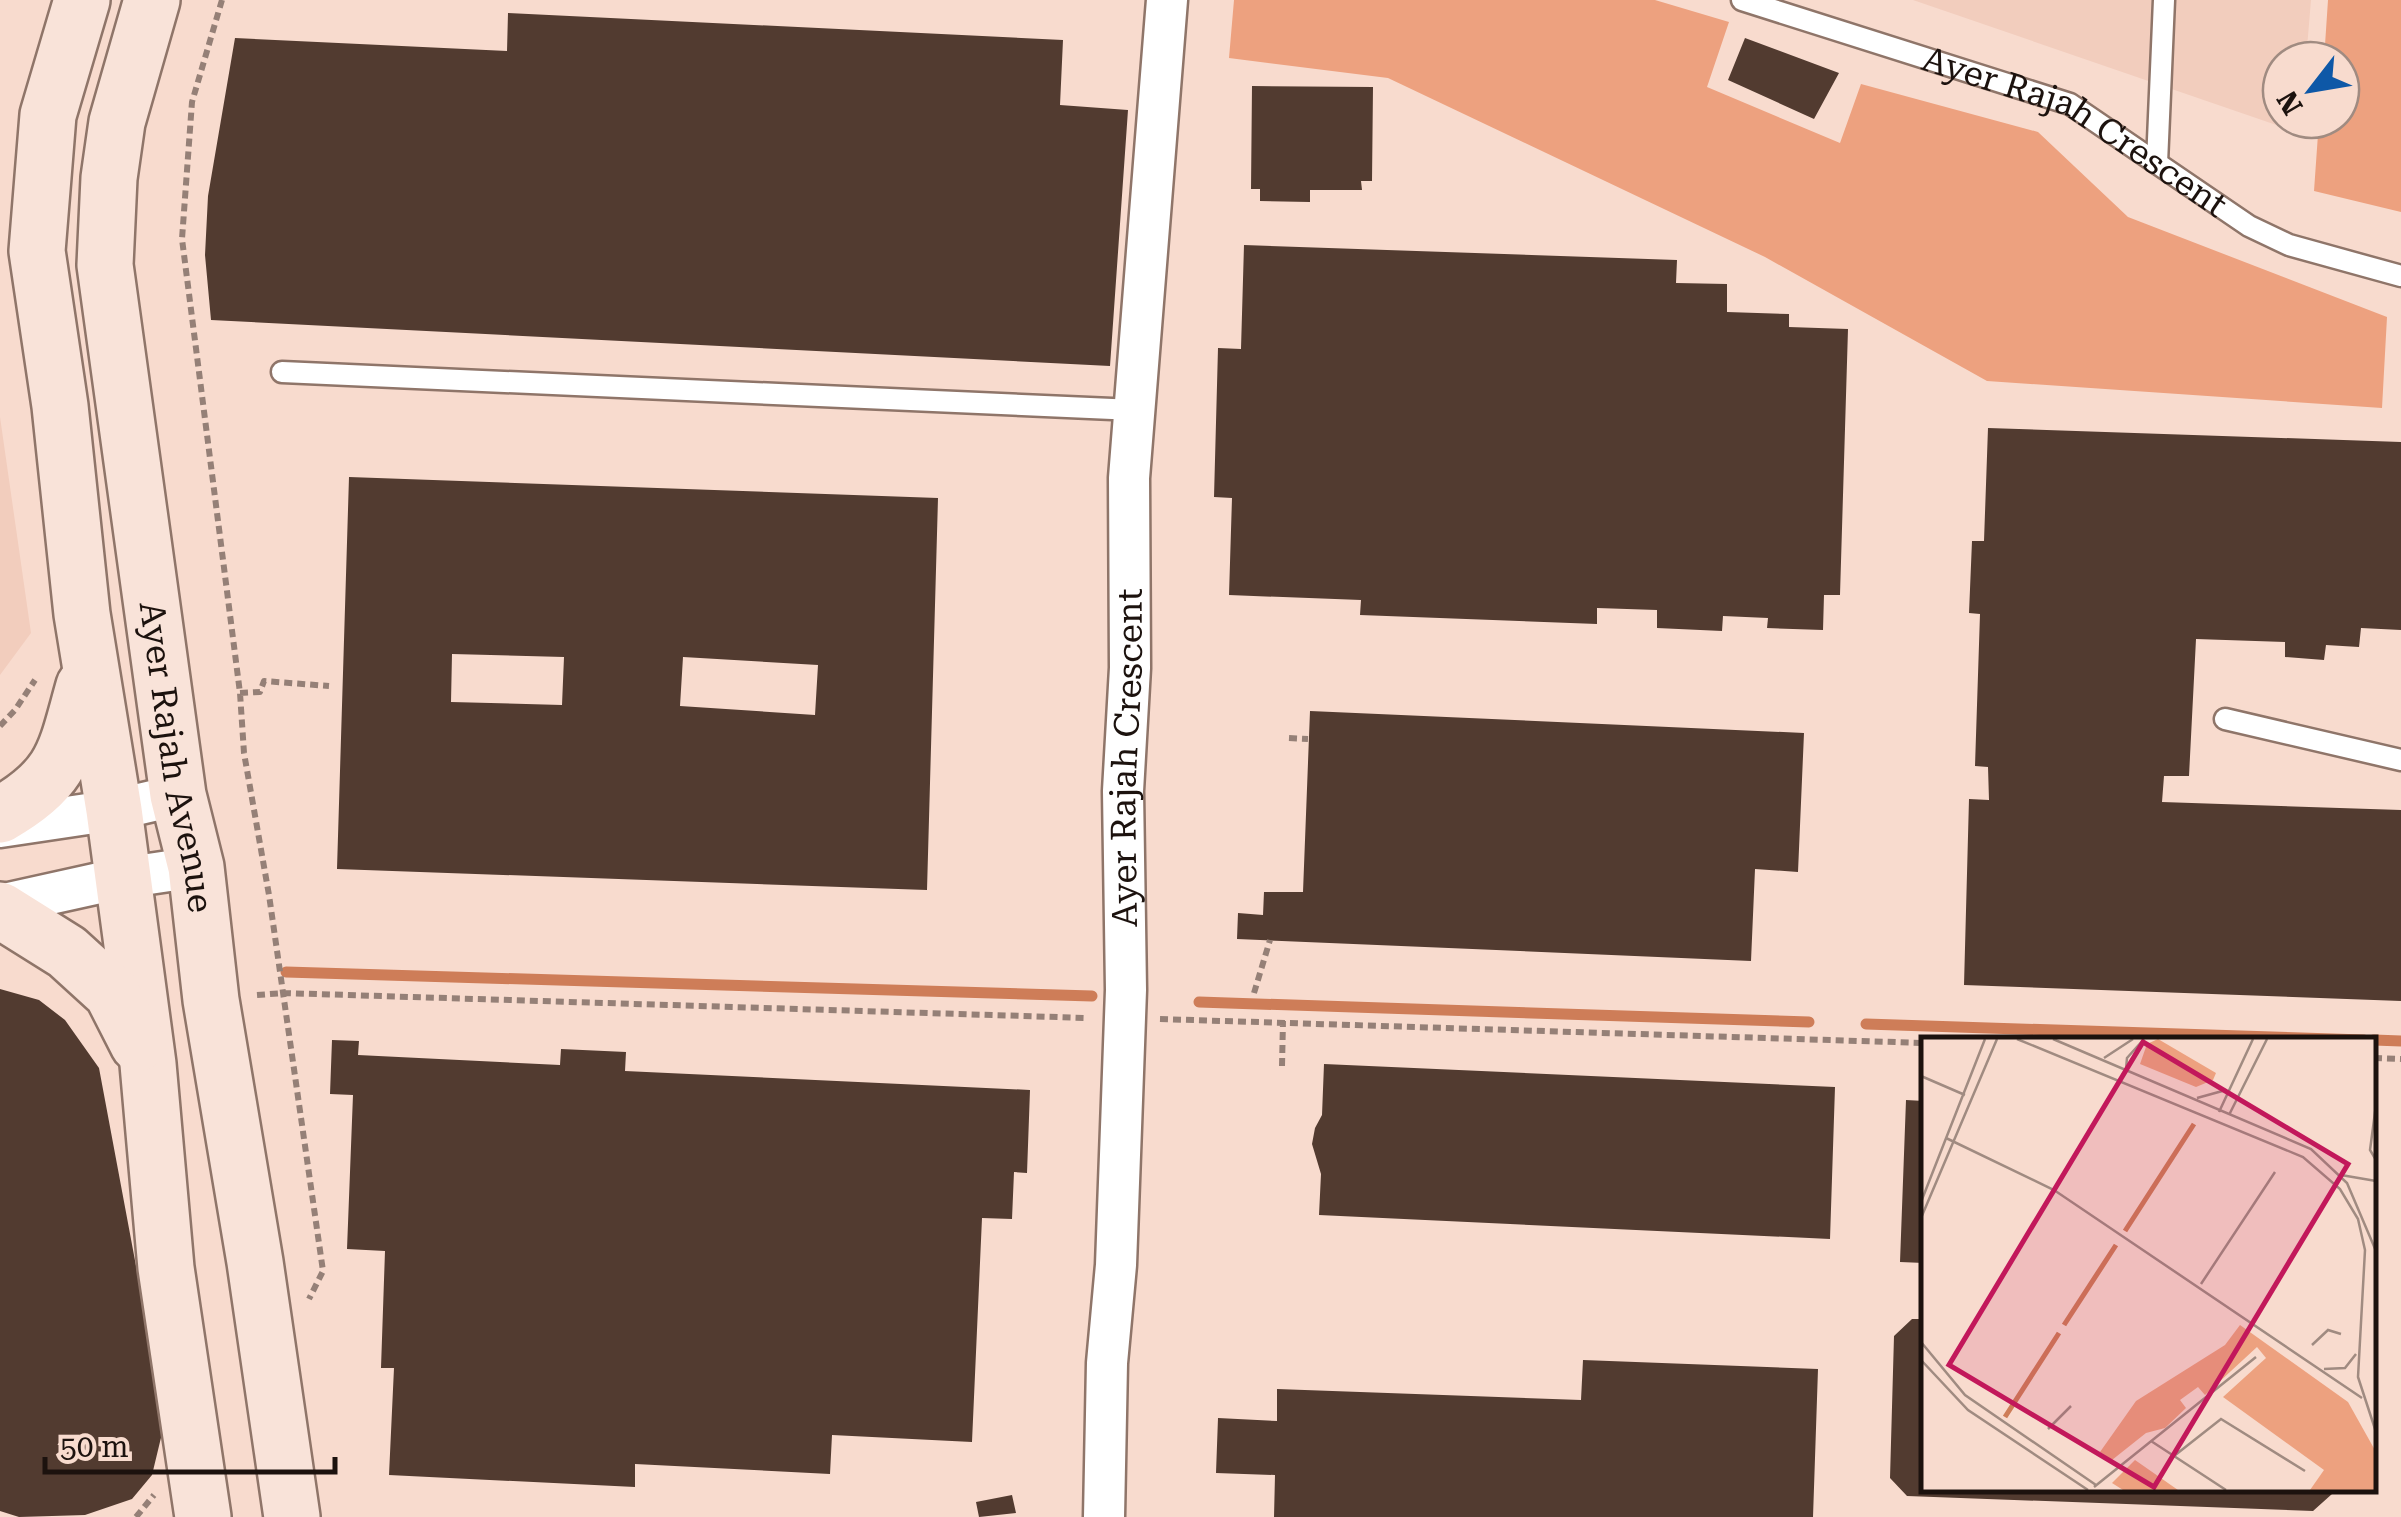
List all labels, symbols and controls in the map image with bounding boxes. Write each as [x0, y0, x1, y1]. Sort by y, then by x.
street label: Ayer Rajah Crescent [1917, 39, 2234, 226]
north arrow [2261, 40, 2361, 140]
text: N [2270, 85, 2310, 120]
street label: Ayer Rajah Crescent [1103, 588, 1151, 927]
street label: Ayer Rajah Avenue [131, 599, 221, 915]
inset map [1921, 1037, 2376, 1492]
scale bar [45, 1412, 335, 1474]
text: 50 m [60, 1429, 129, 1464]

